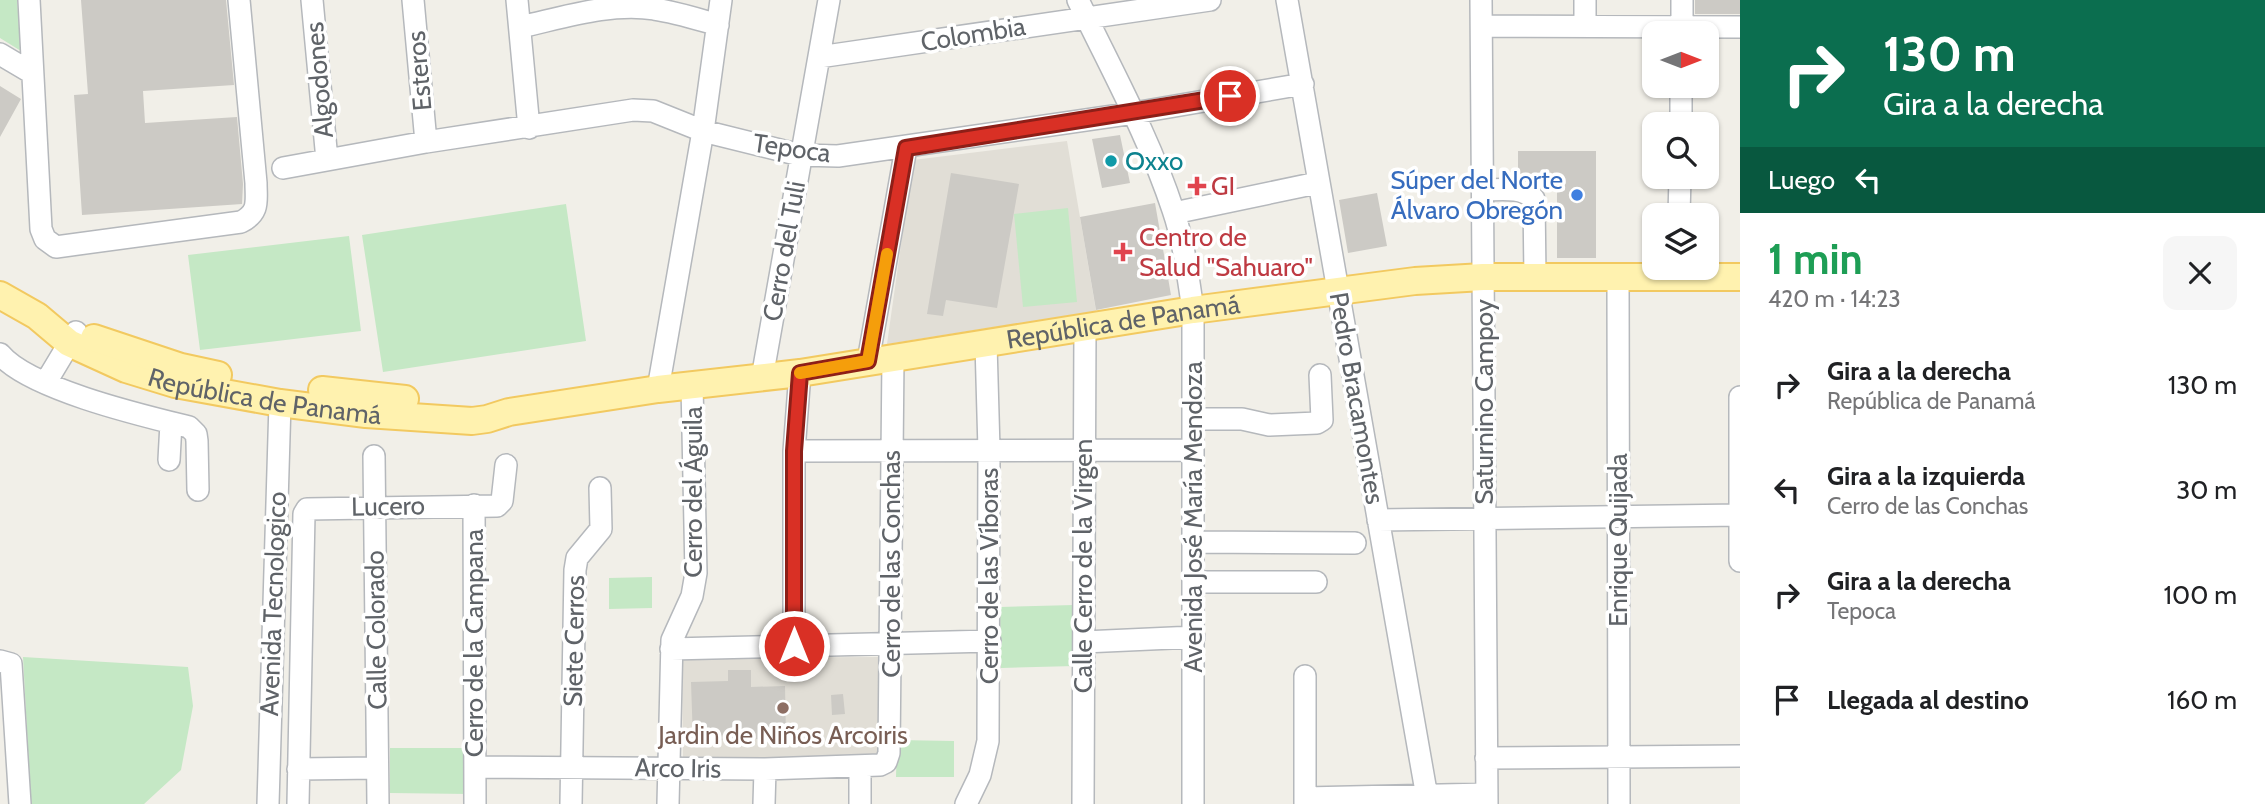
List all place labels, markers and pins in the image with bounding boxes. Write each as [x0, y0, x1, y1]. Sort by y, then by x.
pin [1200, 66, 1260, 126]
place label: Oxxo [1125, 145, 1183, 177]
marker: Oxxo [1103, 153, 1119, 169]
place label: Súper del Norte Álvaro Obregón [1390, 164, 1563, 226]
place label: GI [1211, 170, 1235, 202]
marker: GI [1189, 178, 1205, 194]
marker: Súper del Norte Álvaro Obregón [1569, 187, 1585, 203]
place label: Centro de Salud "Sahuaro" [1139, 221, 1313, 283]
marker: Centro de Salud "Sahuaro" [1113, 242, 1133, 262]
marker: Jardin de Niños Arcoiris [775, 700, 791, 716]
place label: Jardin de Niños Arcoiris [657, 719, 908, 751]

